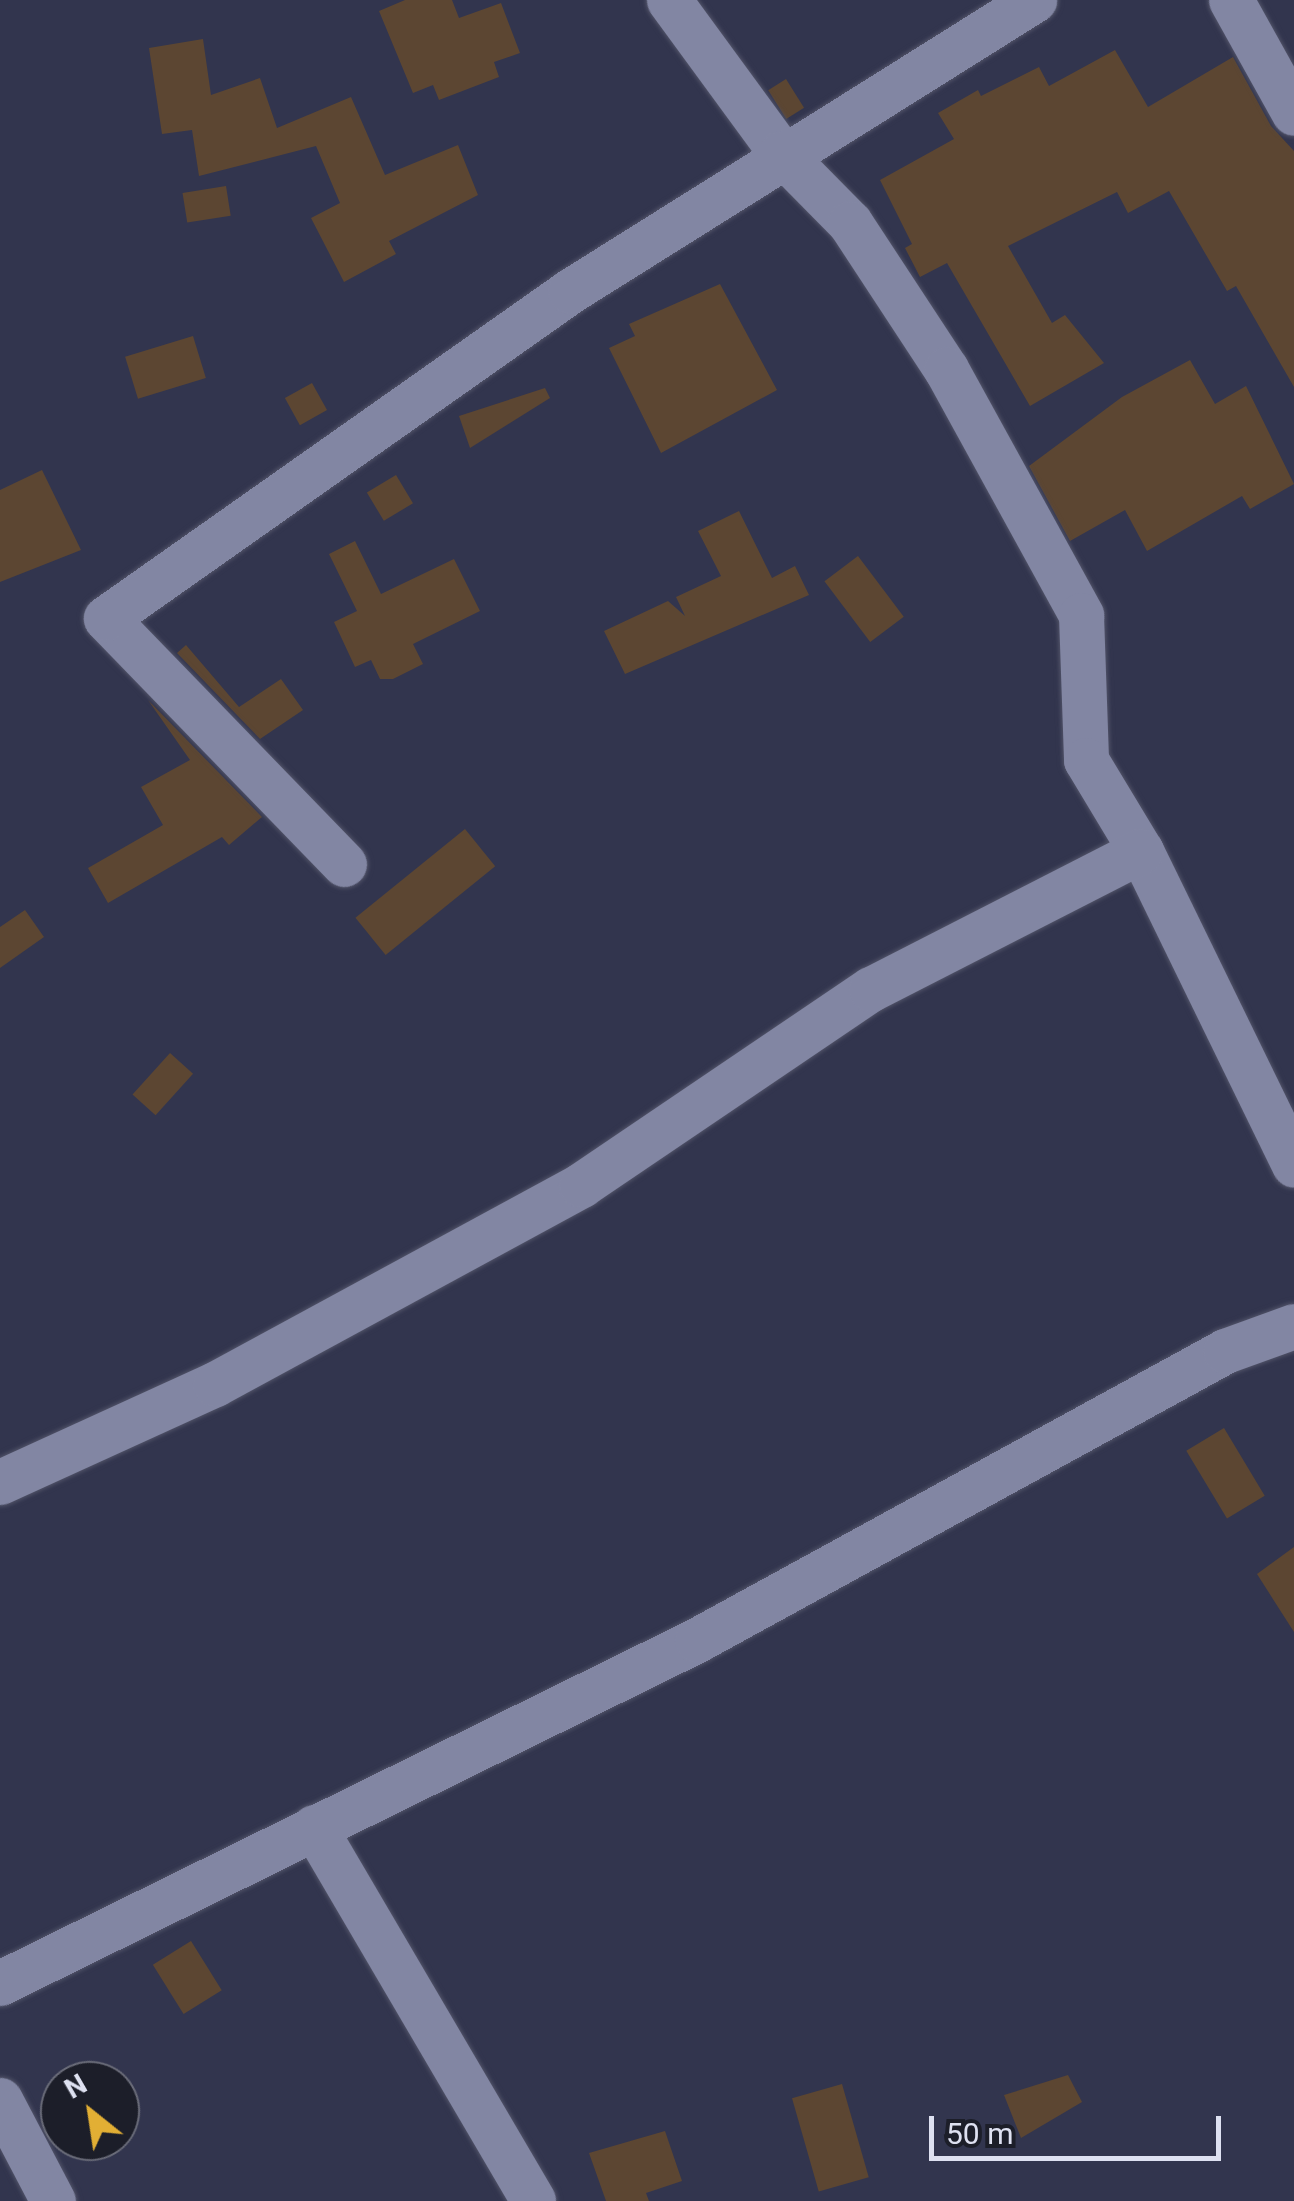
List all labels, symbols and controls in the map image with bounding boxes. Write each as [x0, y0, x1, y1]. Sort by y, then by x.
north arrow [40, 2061, 140, 2161]
text: N [59, 2067, 93, 2106]
scale bar [934, 2096, 1226, 2158]
text: 50 m [946, 2116, 1013, 2151]

